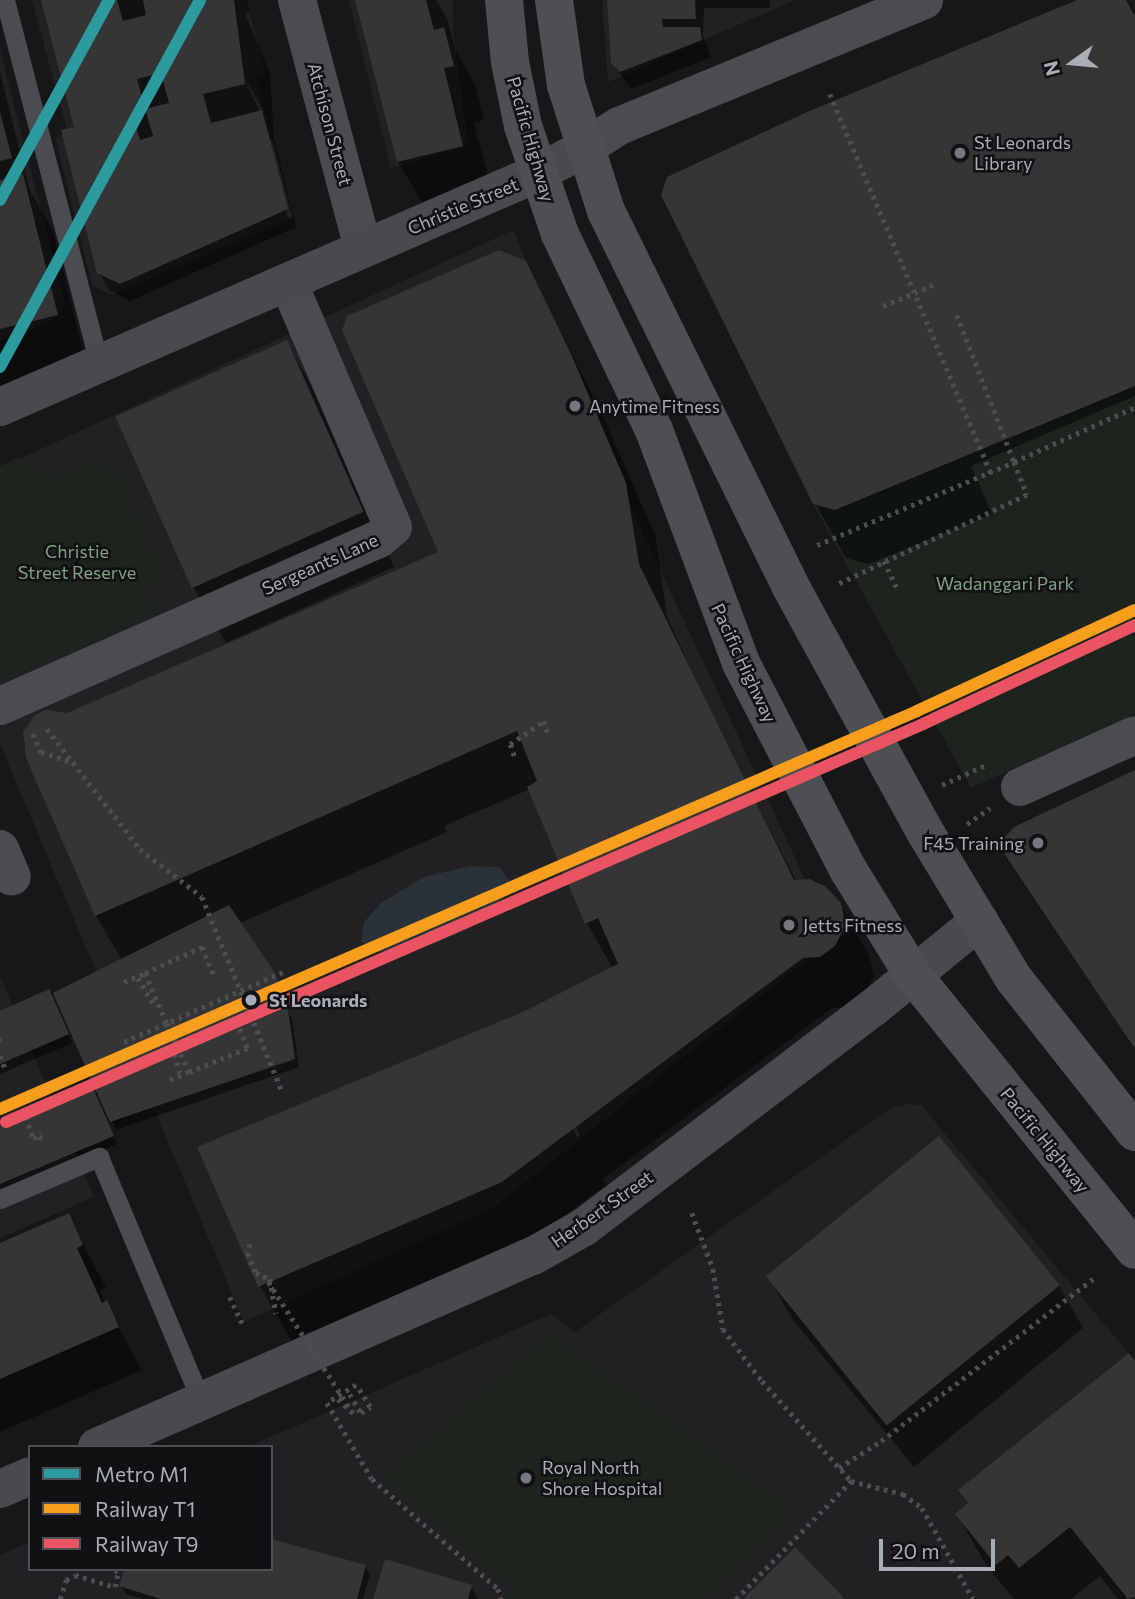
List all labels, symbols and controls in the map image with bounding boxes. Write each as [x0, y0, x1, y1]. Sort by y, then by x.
north arrow [1037, 28, 1107, 98]
text: N [1038, 59, 1064, 78]
street label: Atchison Street [303, 60, 357, 188]
street label: Pacific Highway [503, 74, 559, 204]
place label: St Leonards Library [974, 132, 1071, 174]
marker: St Leonards Library [952, 145, 968, 161]
street label: Christie Street [404, 173, 522, 239]
place label: Anytime Fitness [589, 395, 720, 417]
marker: Anytime Fitness [567, 398, 583, 414]
street label: Sergeants Lane [259, 529, 381, 599]
park label: Christie Street Reserve [18, 541, 136, 584]
park label: Wadanggari Park [936, 572, 1074, 594]
street label: Pacific Highway [707, 600, 781, 726]
place label: F45 Training [923, 832, 1024, 854]
marker: F45 Training [1030, 835, 1046, 851]
place label: Jetts Fitness [803, 914, 902, 936]
marker: Jetts Fitness [781, 917, 797, 933]
marker: St Leonards [239, 988, 263, 1012]
place label: St Leonards [269, 989, 367, 1011]
street label: Pacific Highway [996, 1083, 1094, 1197]
street label: Herbert Street [547, 1166, 657, 1252]
legend [28, 1445, 273, 1571]
place label: Royal North Shore Hospital [542, 1457, 662, 1500]
text: Metro M1 [95, 1461, 188, 1486]
marker: Royal North Shore Hospital [516, 1468, 536, 1488]
text: Railway T1 [95, 1496, 195, 1521]
scale bar [883, 1526, 998, 1570]
text: Railway T9 [95, 1531, 199, 1556]
text: 20 m [892, 1538, 940, 1563]

